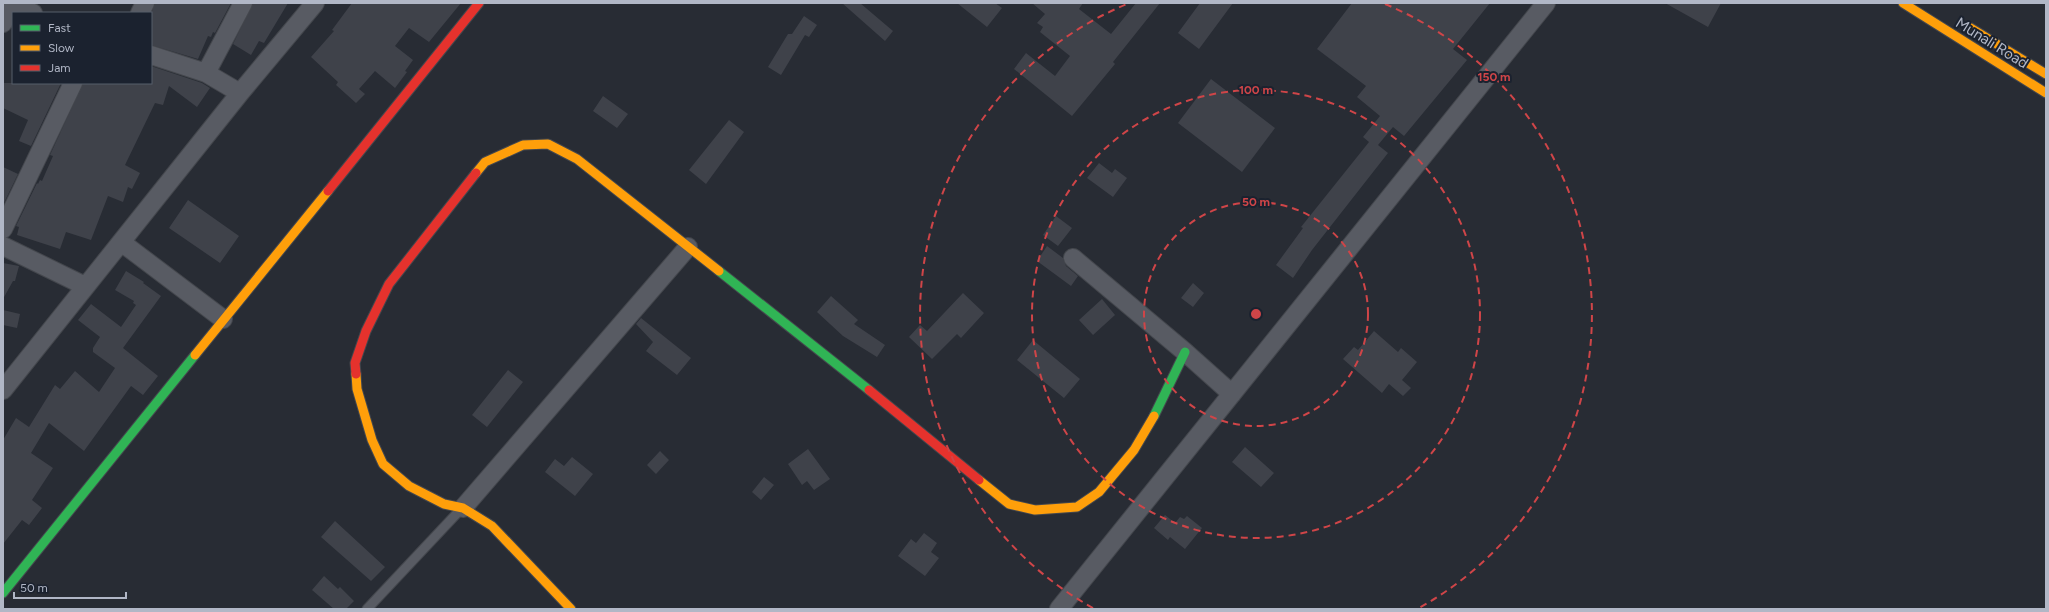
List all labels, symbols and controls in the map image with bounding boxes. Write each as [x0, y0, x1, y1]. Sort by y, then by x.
legend [12, 12, 152, 84]
street label: Munali Road [1952, 14, 2032, 72]
text: Fast [48, 21, 71, 35]
text: Slow [48, 41, 75, 55]
text: Jam [48, 61, 71, 75]
text: 150 m [1477, 70, 1511, 84]
text: 100 m [1239, 83, 1273, 97]
text: 50 m [1242, 195, 1270, 209]
centre of rings [1249, 307, 1263, 321]
scale bar [14, 574, 126, 600]
text: 50 m [20, 581, 48, 595]

